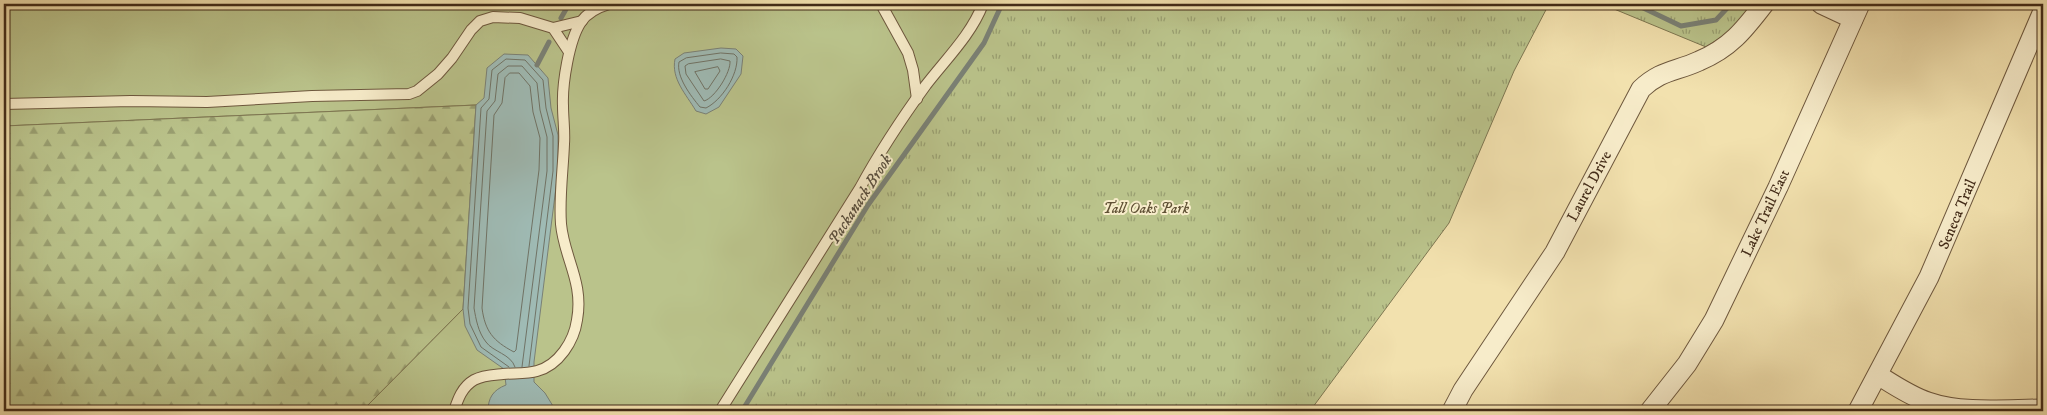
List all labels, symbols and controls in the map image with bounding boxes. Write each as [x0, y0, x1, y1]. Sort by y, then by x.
street label: Laurel Drive [1563, 148, 1616, 225]
water label: Packanack Brook [823, 151, 896, 248]
street label: Lake Trail East [1737, 166, 1794, 260]
street label: Seneca Trail [1934, 176, 1981, 252]
park label: Tall Oaks Park [1103, 199, 1190, 218]

